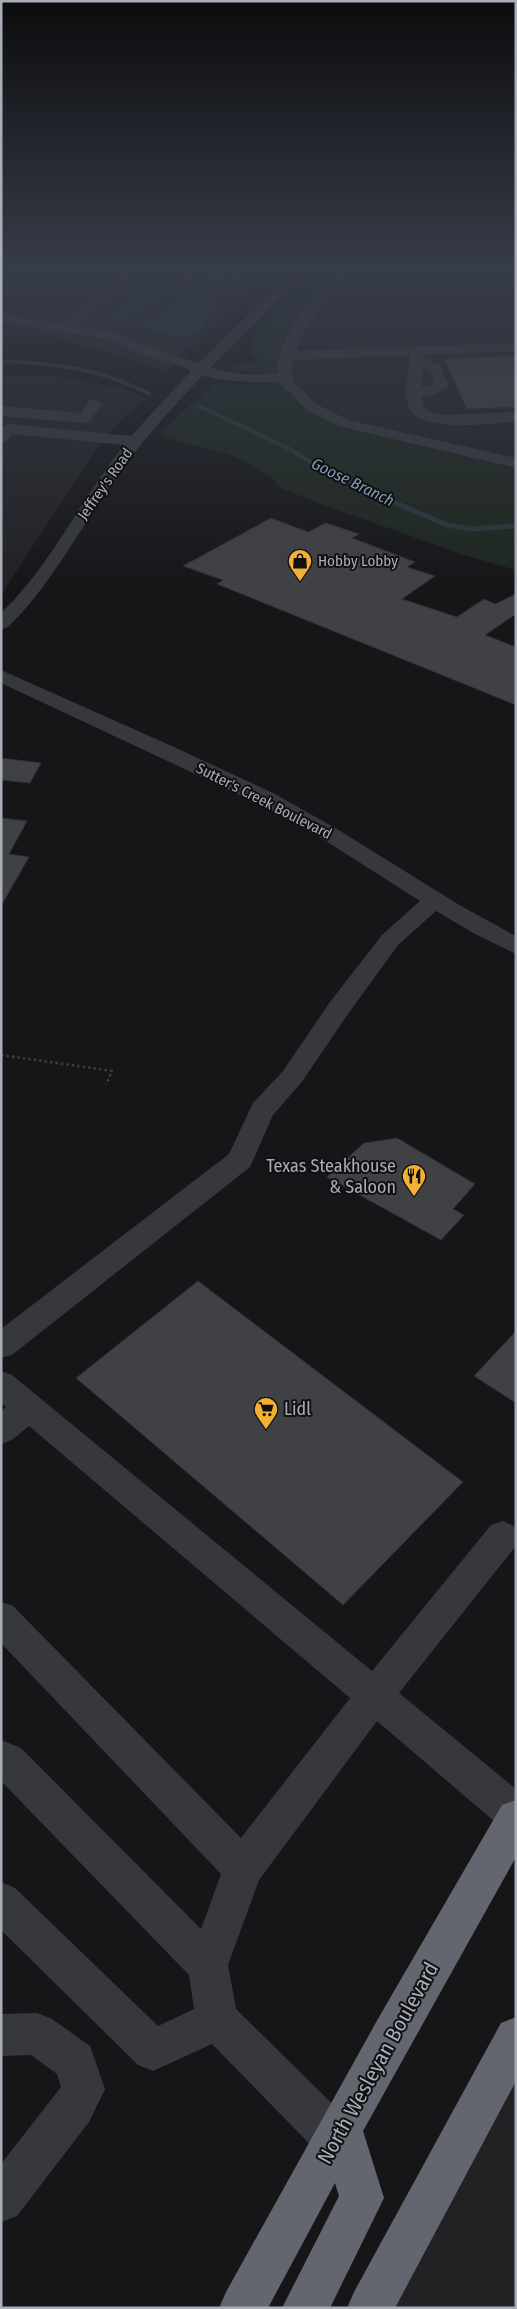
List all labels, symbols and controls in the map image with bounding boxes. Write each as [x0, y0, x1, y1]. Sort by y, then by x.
street label: Jeffrey's Road [74, 445, 136, 523]
water label: Goose Branch [309, 454, 397, 510]
shop icon: Hobby Lobby [287, 548, 313, 582]
place label: Hobby Lobby [318, 552, 398, 570]
street label: Sutter's Creek Boulevard [193, 759, 335, 843]
place label: Texas Steakhouse & Saloon [266, 1155, 396, 1198]
restaurant icon: Texas Steakhouse & Saloon [401, 1163, 427, 1197]
supermarket icon: Lidl [253, 1396, 279, 1430]
place label: Lidl [284, 1398, 311, 1420]
street label: North Wesleyan Boulevard [312, 1958, 444, 2168]

